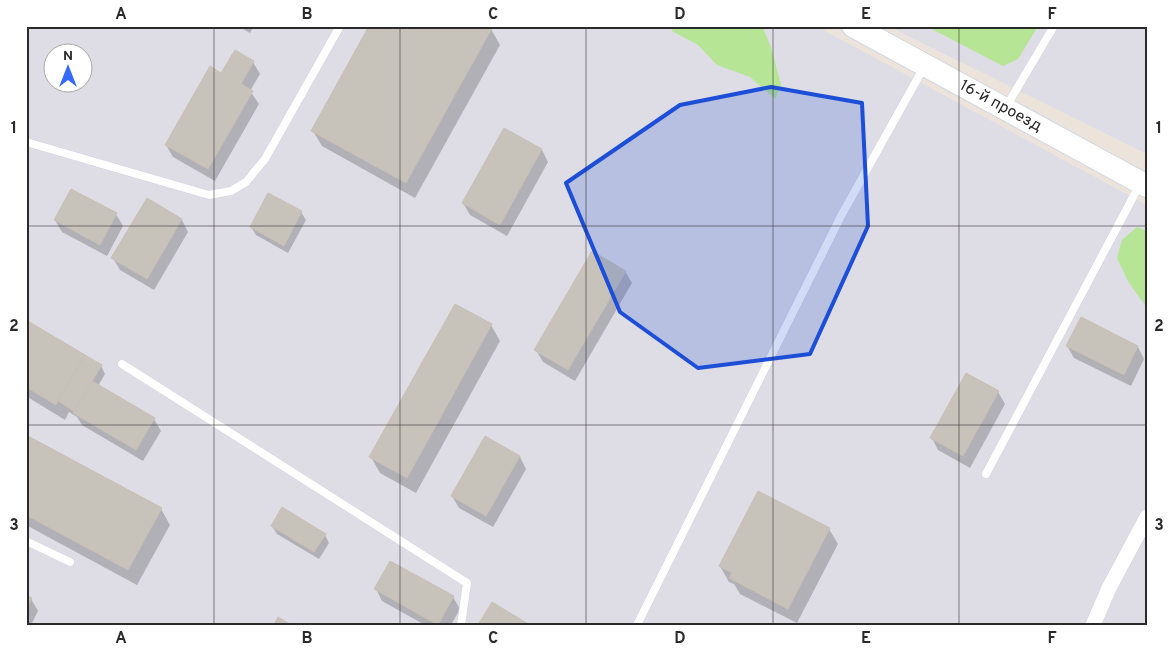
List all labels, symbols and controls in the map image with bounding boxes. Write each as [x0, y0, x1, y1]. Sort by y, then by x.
text: A [115, 5, 127, 25]
text: B [301, 5, 313, 25]
text: C [488, 5, 498, 25]
text: D [674, 5, 686, 25]
text: E [861, 5, 871, 25]
text: F [1047, 5, 1057, 25]
north arrow [42, 42, 92, 92]
text: N [63, 48, 73, 65]
street label: 16-й проезд [956, 76, 1045, 137]
text: 1 [11, 119, 17, 139]
text: 1 [1156, 119, 1162, 139]
text: 2 [9, 317, 19, 337]
text: 2 [1154, 317, 1164, 337]
text: 3 [9, 516, 19, 536]
text: 3 [1154, 516, 1164, 536]
text: A [115, 629, 127, 649]
text: B [301, 629, 313, 649]
text: C [488, 629, 498, 649]
text: D [674, 629, 686, 649]
text: E [861, 629, 871, 649]
text: F [1047, 629, 1057, 649]

